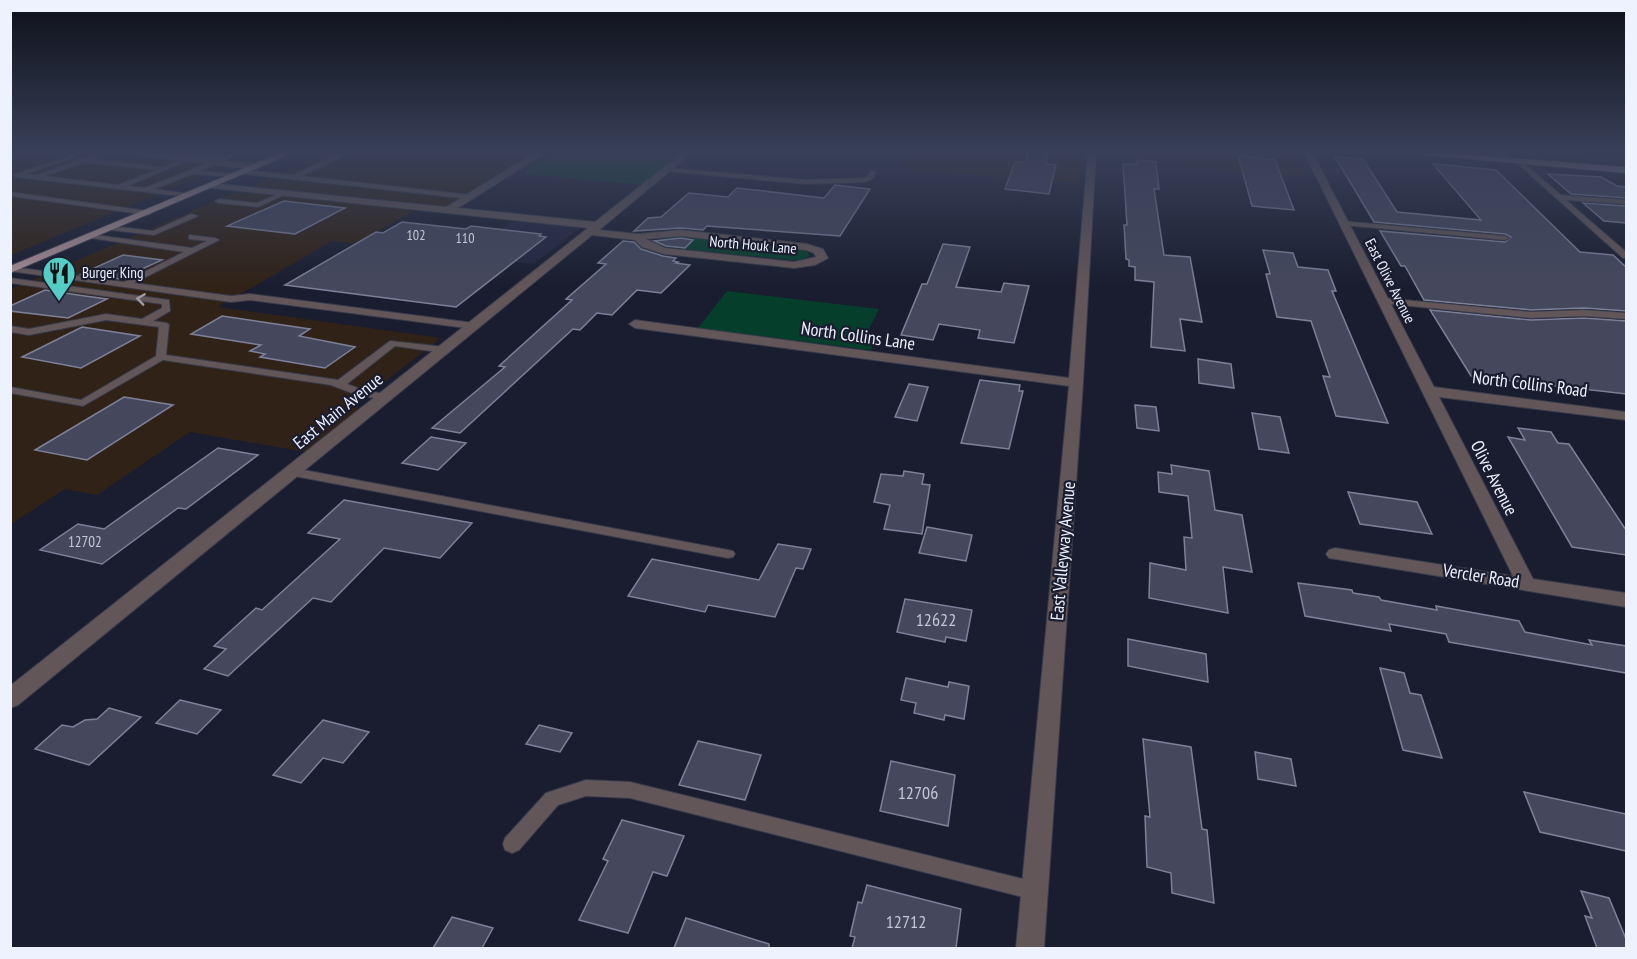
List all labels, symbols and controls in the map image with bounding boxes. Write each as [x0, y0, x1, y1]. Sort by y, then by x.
house number: 102 [407, 226, 425, 244]
house number: 110 [456, 229, 474, 247]
street label: North Houk Lane [709, 231, 797, 258]
street label: East Olive Avenue [1361, 235, 1420, 326]
restaurant icon: Burger King [41, 255, 77, 302]
place label: Burger King [82, 263, 143, 282]
one-way arrow [137, 293, 146, 305]
street label: North Collins Lane [800, 316, 917, 355]
street label: North Collins Road [1471, 365, 1589, 402]
street label: East Main Avenue [288, 367, 387, 454]
street label: Olive Avenue [1466, 436, 1523, 519]
street label: East Valleyway Avenue [1045, 480, 1080, 621]
house number: 12702 [68, 532, 102, 551]
street label: Vercler Road [1440, 558, 1521, 593]
house number: 12622 [916, 608, 956, 631]
house number: 12706 [898, 781, 938, 804]
house number: 12712 [886, 910, 926, 933]

